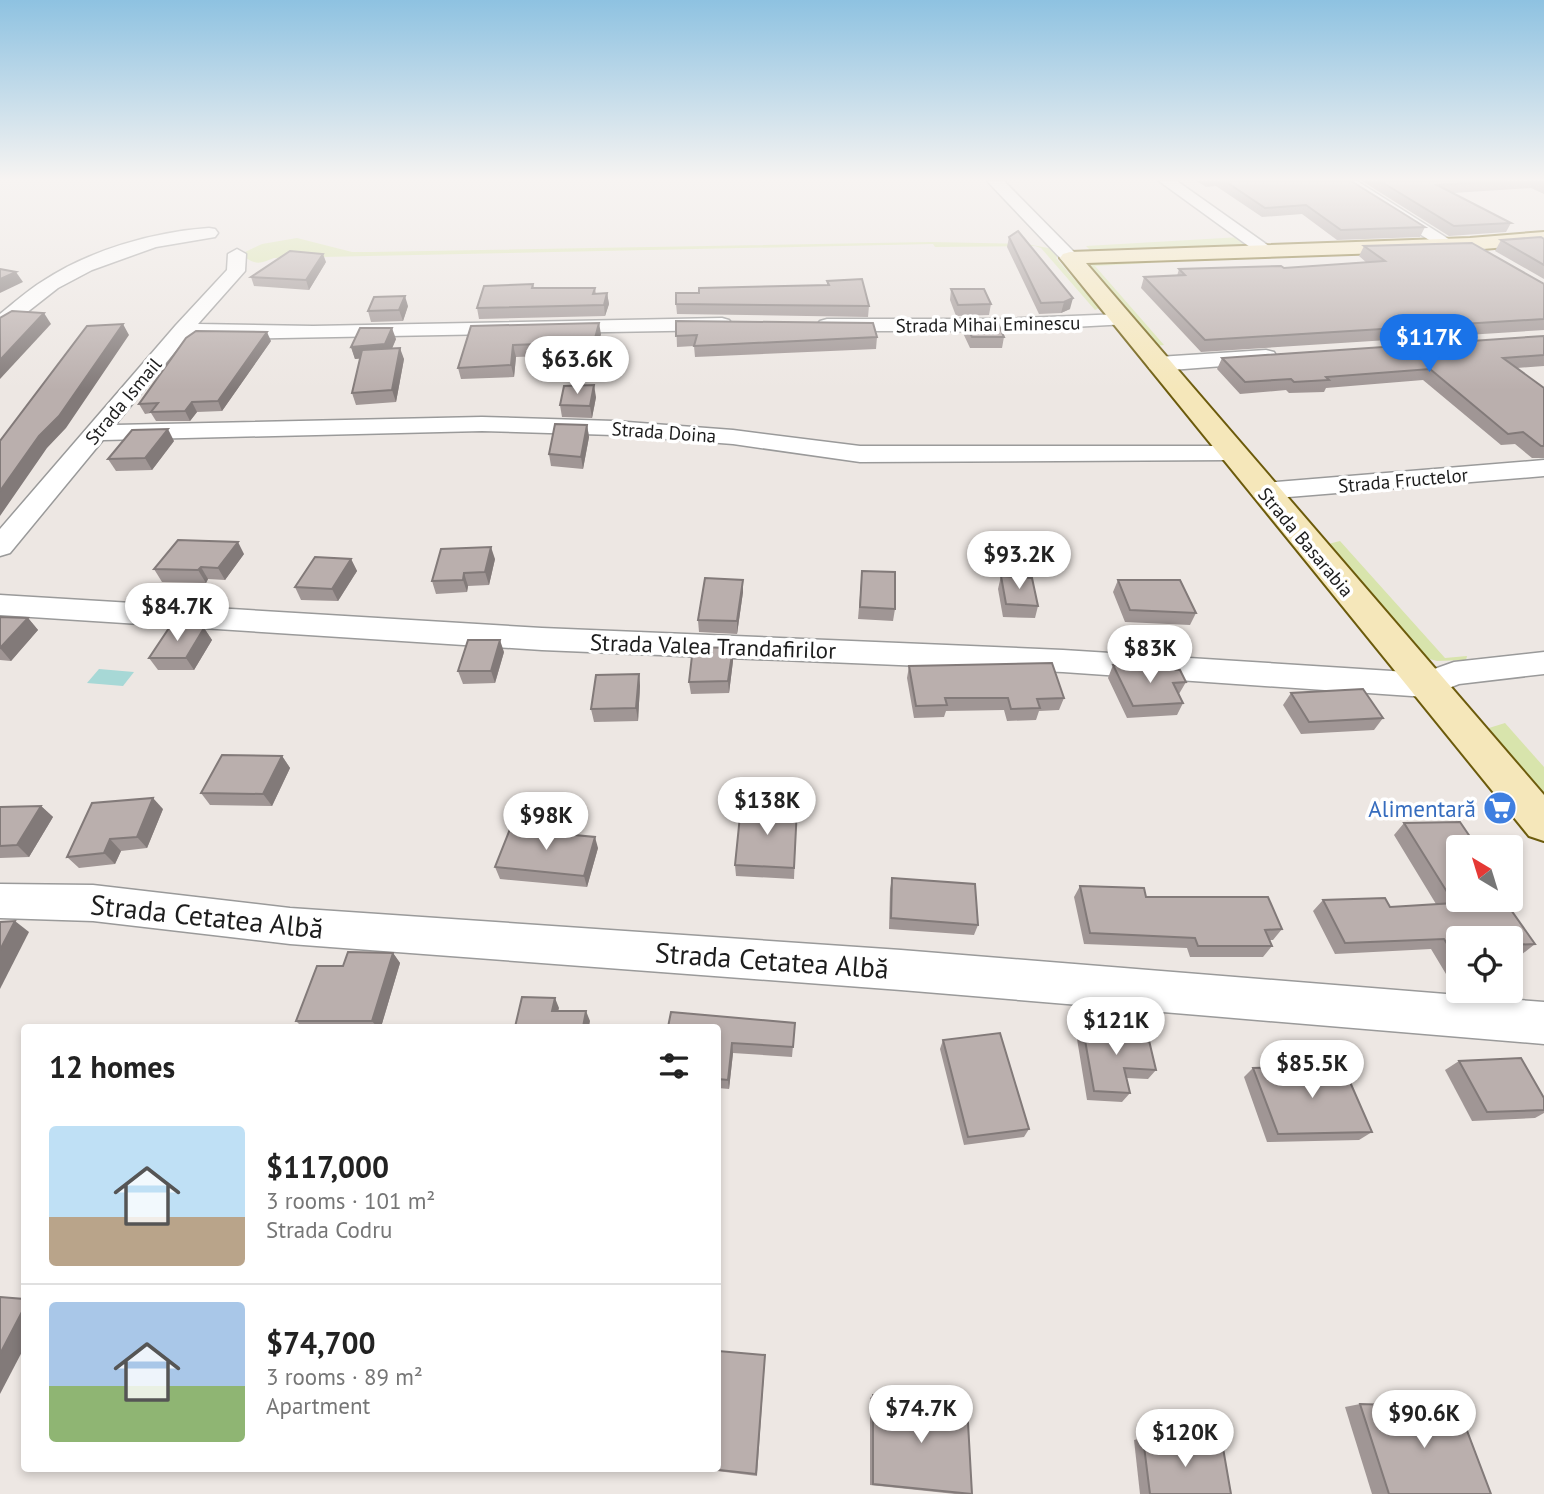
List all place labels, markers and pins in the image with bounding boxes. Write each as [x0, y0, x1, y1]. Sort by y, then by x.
pin: $117K [1380, 314, 1478, 374]
pin: $63.6K [520, 336, 634, 396]
pin: $93.2K [962, 532, 1076, 591]
pin: $84.7K [120, 584, 234, 643]
pin: $83K [1109, 626, 1191, 685]
pin: $138K [718, 778, 816, 837]
supermarket icon: Alimentară [1481, 789, 1519, 827]
pin: $98K [505, 792, 587, 852]
place label: Alimentară [1368, 794, 1476, 823]
pin: $121K [1067, 998, 1165, 1057]
pin: $85.5K [1255, 1040, 1369, 1100]
pin: $74.7K [864, 1386, 978, 1445]
pin: $90.6K [1367, 1390, 1481, 1450]
pin: $120K [1136, 1410, 1234, 1469]

